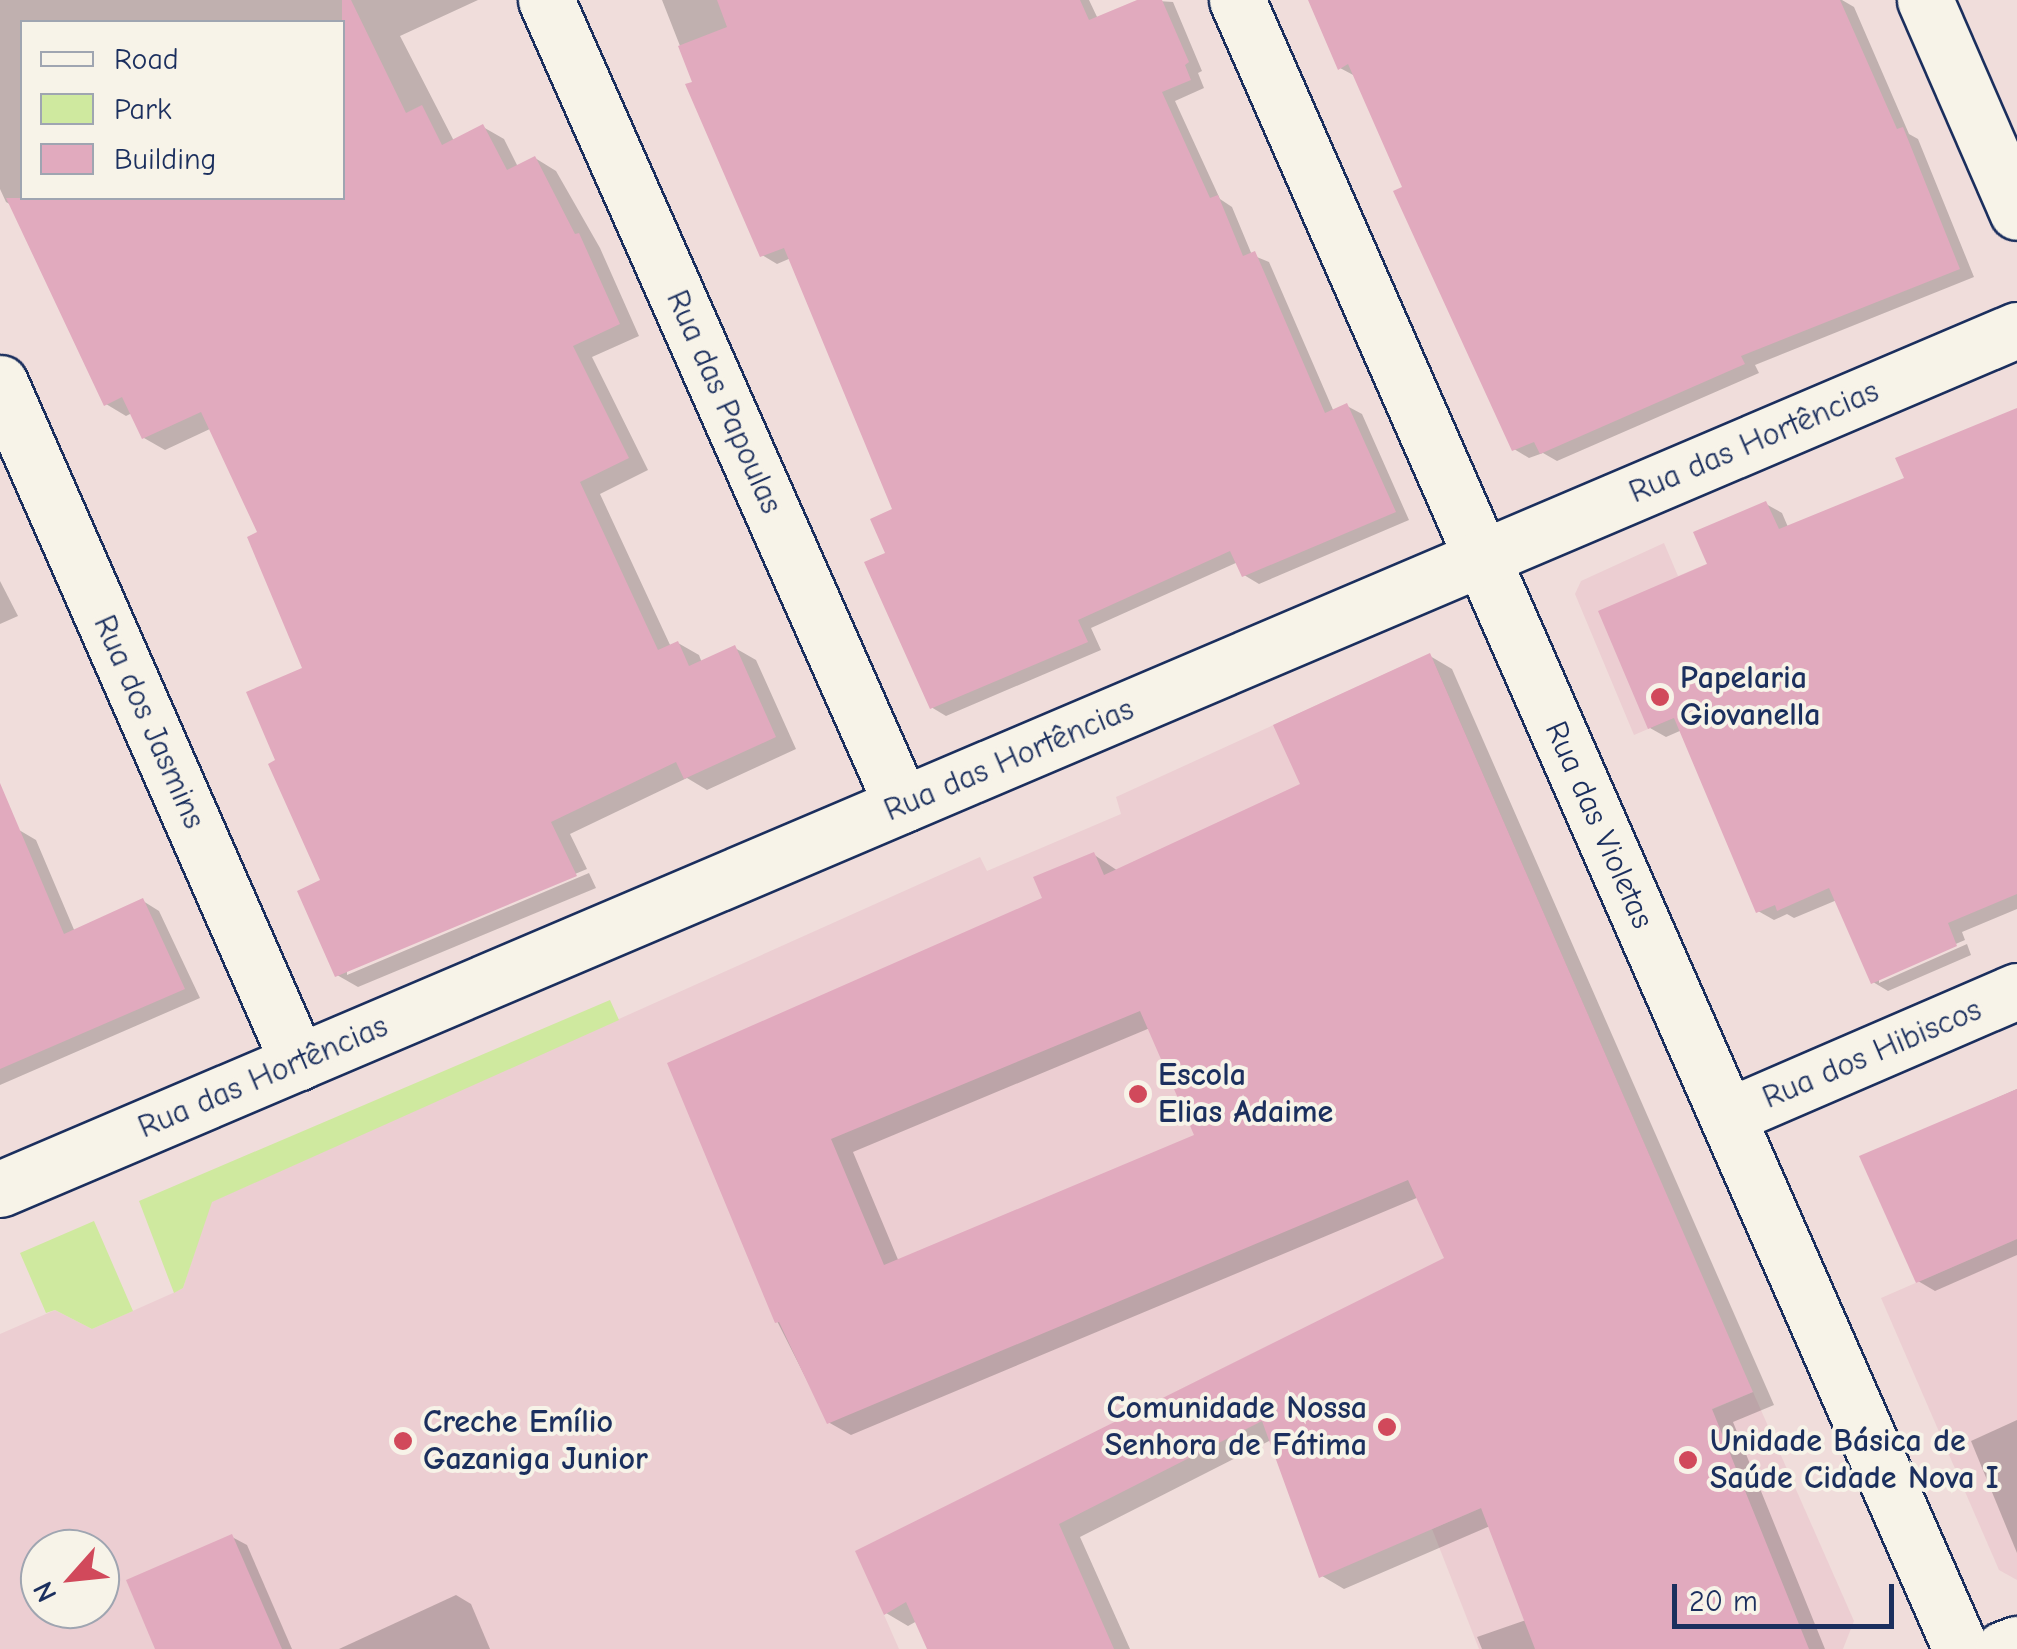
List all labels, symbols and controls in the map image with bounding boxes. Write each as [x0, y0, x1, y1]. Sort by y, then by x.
legend [20, 20, 345, 200]
text: Road [114, 42, 179, 77]
text: Park [114, 92, 171, 127]
text: Building [114, 142, 217, 177]
street label: Rua das Papoulas [658, 284, 790, 520]
street label: Rua das Hortências [1623, 372, 1885, 512]
street label: Rua dos Jasmins [85, 609, 213, 835]
place label: Papelaria Giovanella [1680, 660, 1821, 735]
marker: Papelaria Giovanella [1649, 686, 1671, 708]
street label: Rua das Hortências [878, 690, 1140, 830]
street label: Rua das Violetas [1536, 716, 1662, 934]
street label: Rua dos Hibiscos [1757, 991, 1987, 1117]
street label: Rua das Hortências [132, 1007, 394, 1147]
place label: Escola Elias Adaime [1158, 1057, 1333, 1132]
marker: Escola Elias Adaime [1127, 1083, 1149, 1105]
place label: Comunidade Nossa Senhora de Fátima [1105, 1390, 1367, 1465]
place label: Creche Emílio Gazaniga Junior [423, 1404, 648, 1479]
marker: Comunidade Nossa Senhora de Fátima [1376, 1416, 1398, 1438]
place label: Unidade Básica de Saúde Cidade Nova I [1710, 1423, 1999, 1498]
marker: Creche Emílio Gazaniga Junior [392, 1430, 414, 1452]
marker: Unidade Básica de Saúde Cidade Nova I [1675, 1447, 1701, 1473]
north arrow [20, 1529, 120, 1629]
scale bar [1677, 1564, 1900, 1626]
text: N [27, 1576, 63, 1607]
text: 20 m [1689, 1584, 1758, 1619]

